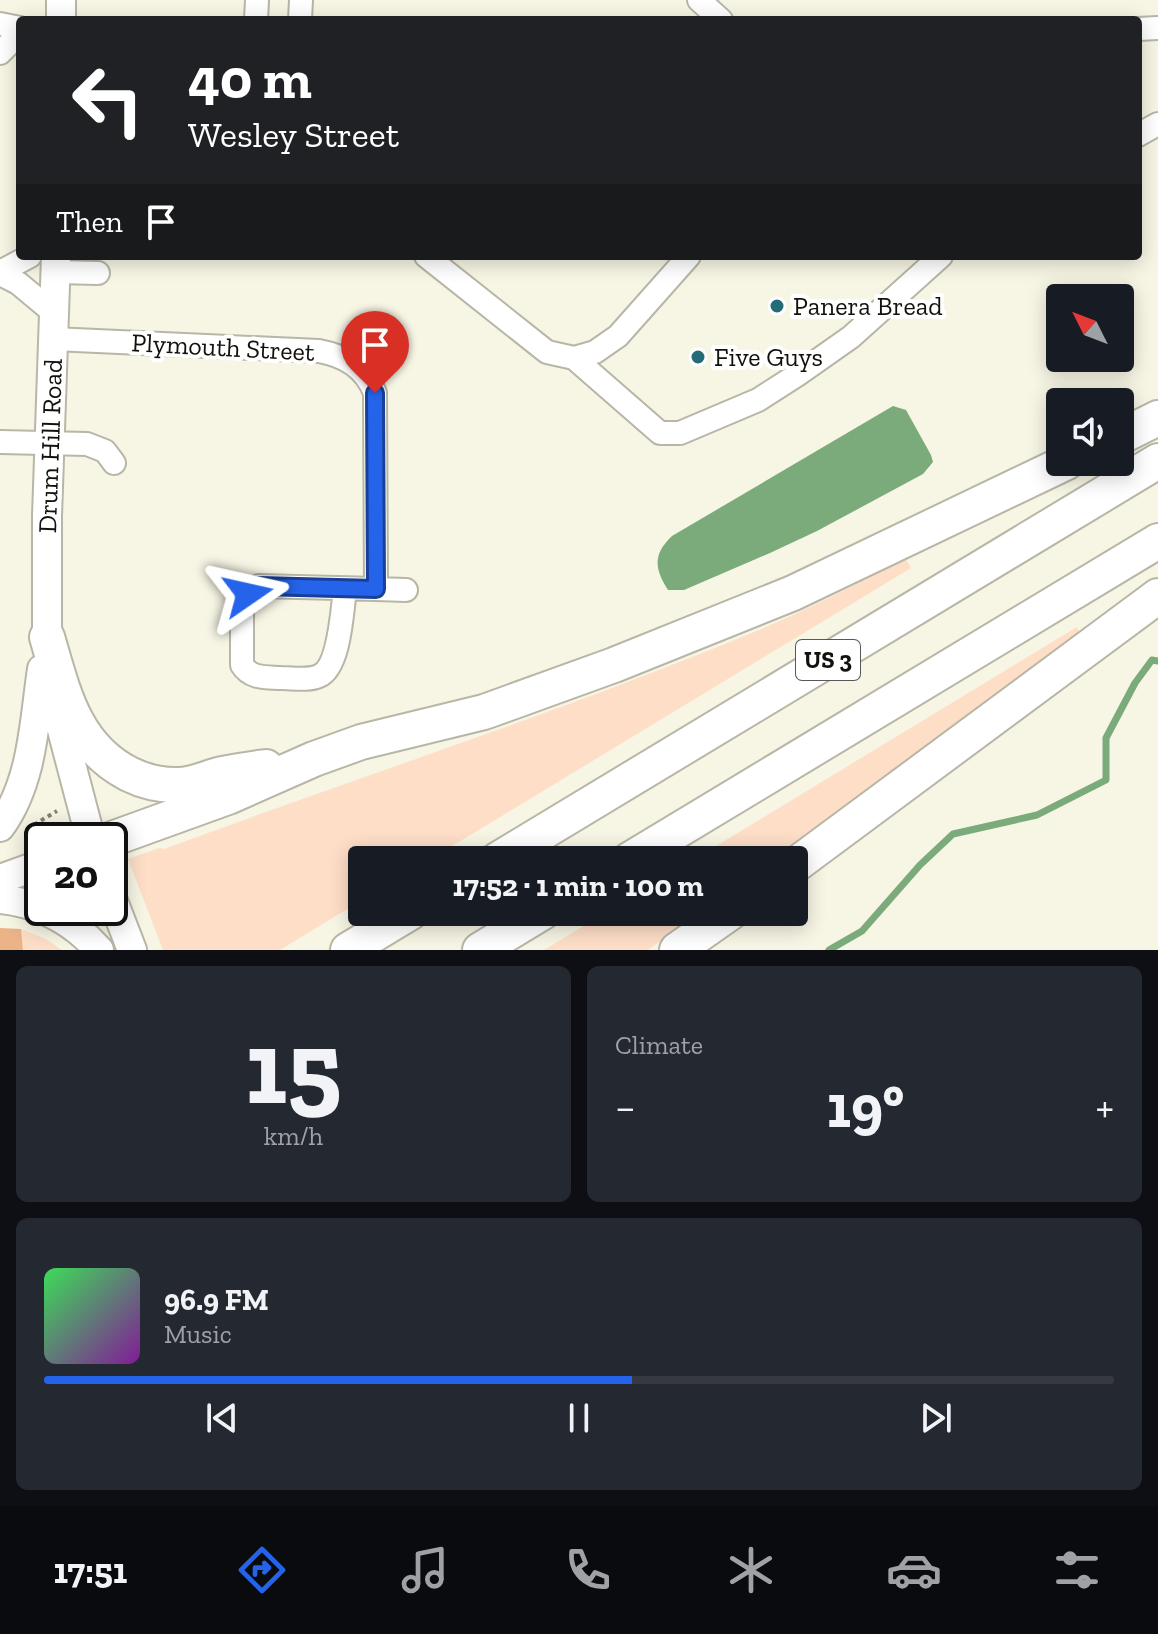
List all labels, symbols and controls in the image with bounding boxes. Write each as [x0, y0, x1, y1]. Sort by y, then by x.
text: 40 m [188, 45, 312, 112]
icon: left [56, 48, 160, 152]
text: Wesley Street [188, 113, 399, 156]
icon: arrive [139, 200, 183, 244]
text: Then [56, 204, 123, 240]
north arrow [1046, 284, 1134, 372]
map controls [1046, 284, 1134, 476]
place label: Panera Bread [793, 290, 943, 322]
marker: Panera Bread [768, 297, 786, 315]
pin [341, 311, 409, 393]
icon: arrive [353, 323, 397, 367]
street label: Plymouth Street [131, 326, 316, 368]
place label: Five Guys [714, 341, 823, 373]
marker: Five Guys [689, 348, 707, 366]
street label: Drum Hill Road [31, 358, 69, 534]
button: sound [1046, 388, 1134, 476]
position arrow [206, 552, 290, 636]
road number: US 3 [796, 640, 860, 680]
speed limit sign: 20 [24, 822, 128, 926]
text: 17:52 · 1 min · 100 m [452, 868, 704, 904]
text: 15 [245, 1005, 342, 1130]
text: Climate [615, 1029, 703, 1061]
text: 19° [827, 1070, 904, 1142]
text: − [615, 1080, 636, 1133]
text: + [1095, 1080, 1114, 1133]
text: km/h [264, 1120, 323, 1152]
text: 96.9 FM [164, 1282, 269, 1318]
text: Music [164, 1318, 232, 1350]
icon: previous [200, 1396, 244, 1440]
icon: pause [557, 1396, 601, 1440]
icon: next [914, 1396, 958, 1440]
icon: directions [234, 1542, 290, 1598]
icon: music [397, 1542, 453, 1598]
icon: phone [560, 1542, 616, 1598]
icon: climate [723, 1542, 779, 1598]
icon: car [886, 1542, 942, 1598]
icon: filters [1049, 1542, 1105, 1598]
text: 17:51 [53, 1549, 127, 1592]

